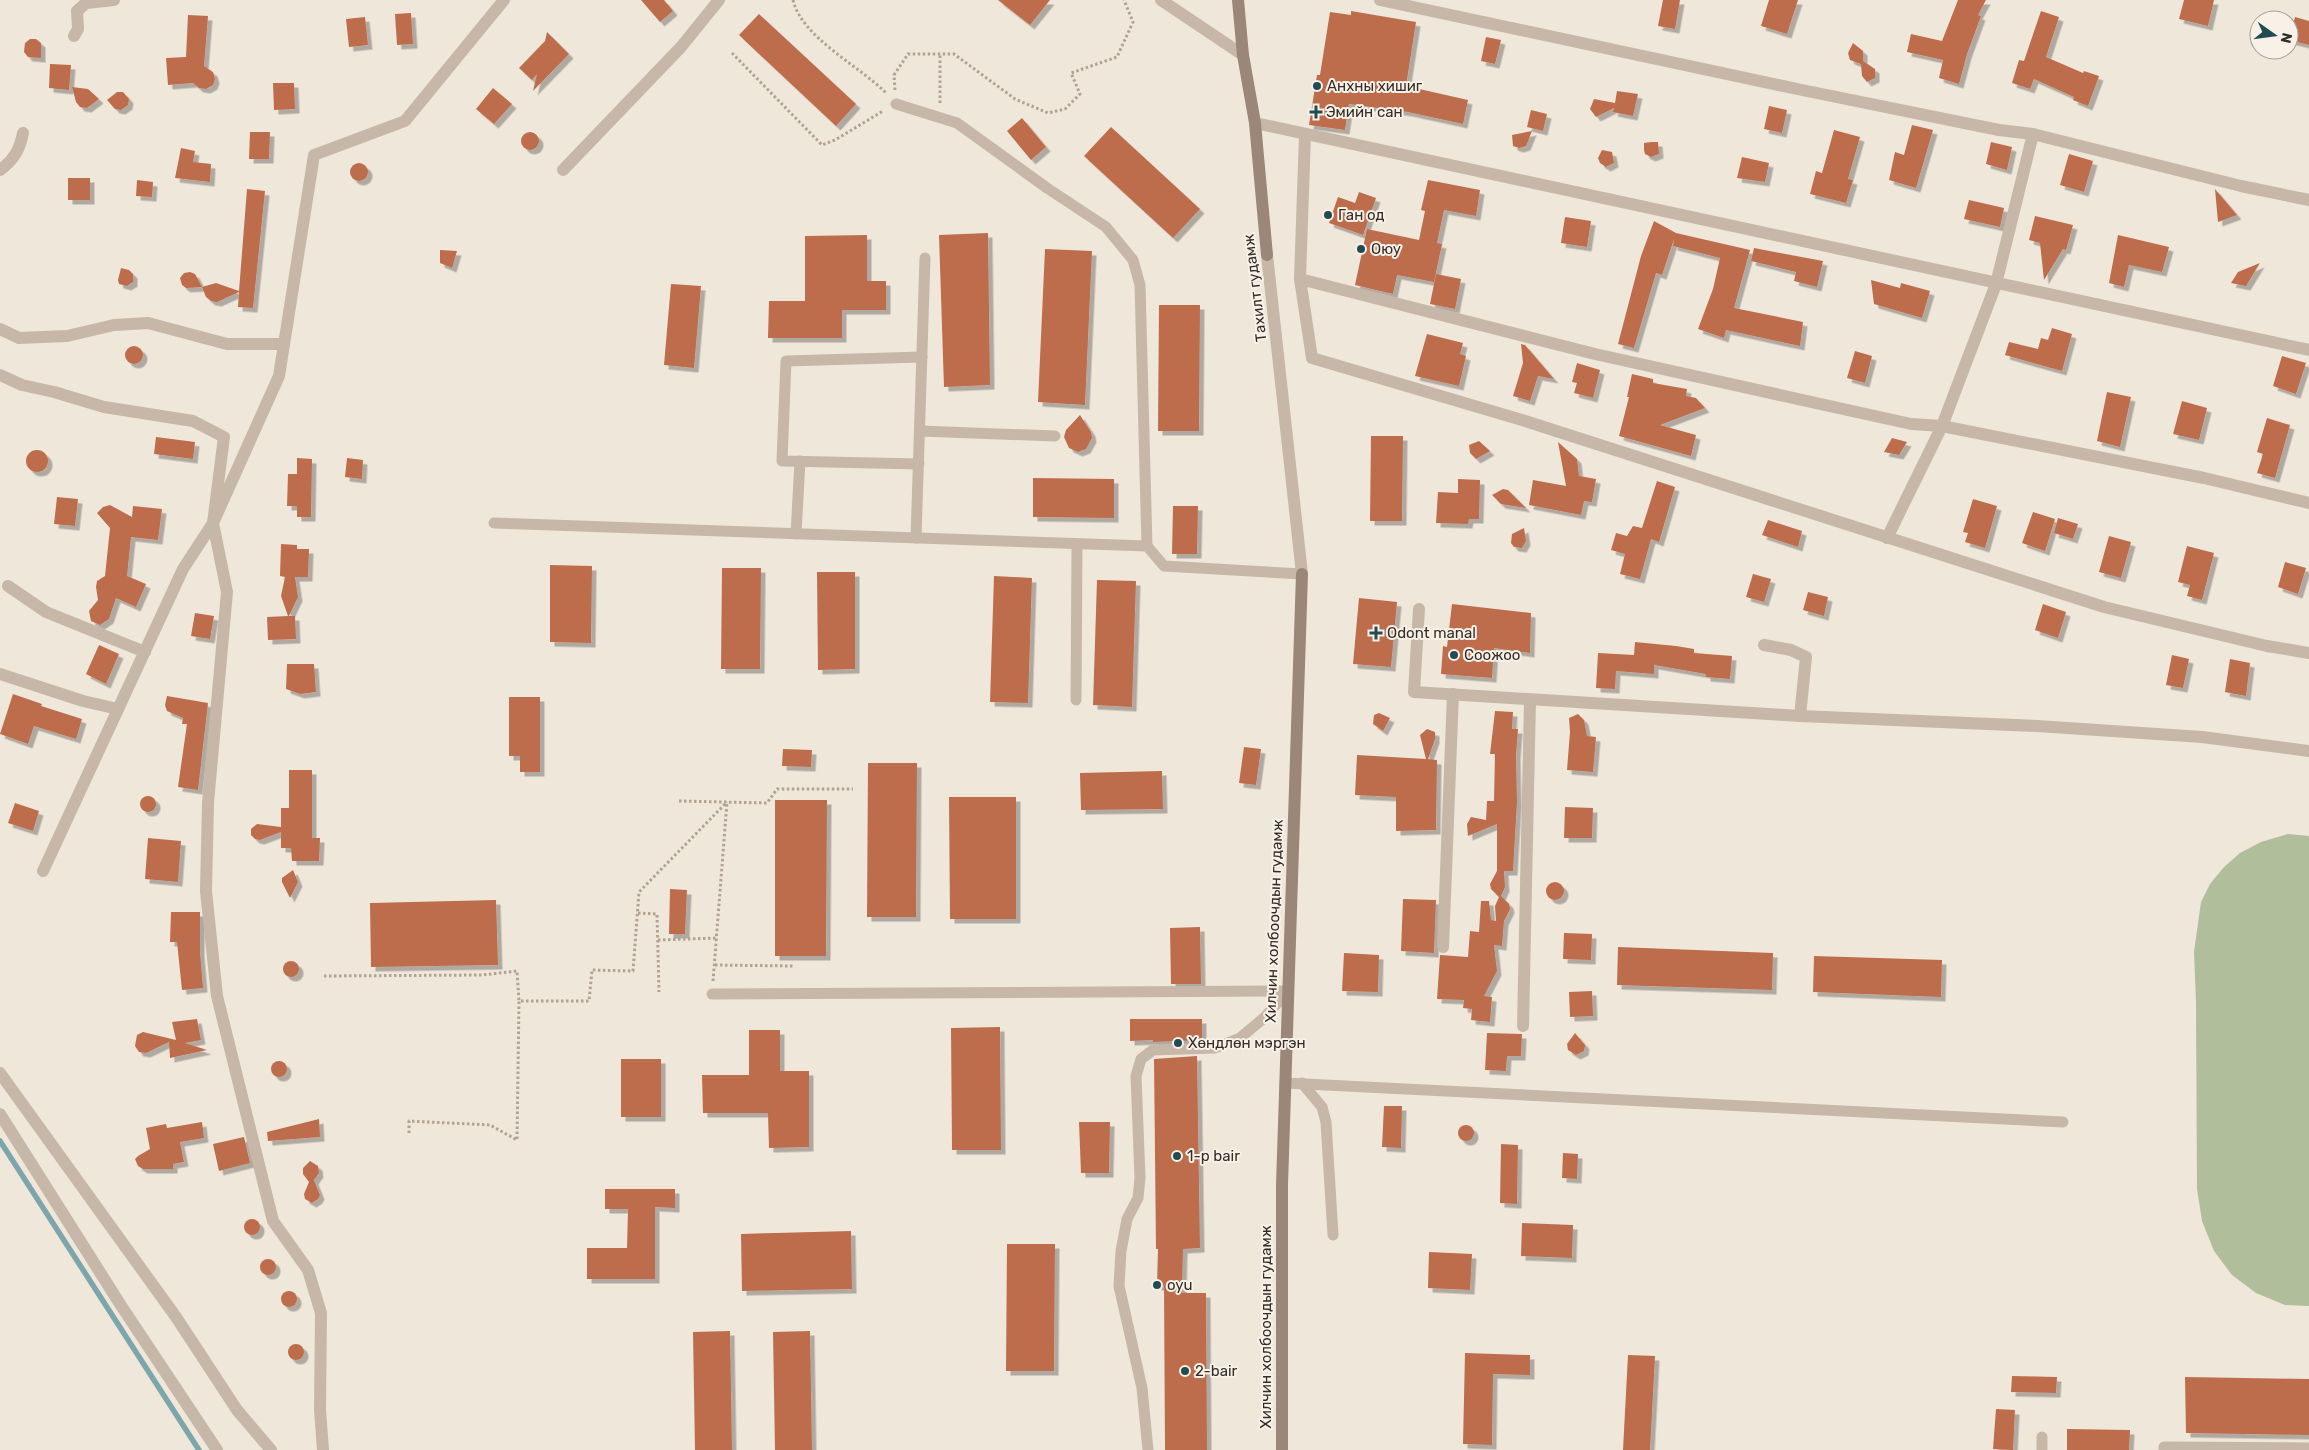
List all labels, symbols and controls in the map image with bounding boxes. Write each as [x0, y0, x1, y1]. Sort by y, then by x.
north arrow [2249, 10, 2299, 60]
text: N [2277, 31, 2296, 45]
place label: Анхны хишиг [1327, 77, 1423, 95]
marker: Анхны хишиг [1311, 80, 1323, 92]
place label: Эмийн сан [1326, 103, 1403, 121]
marker: Эмийн сан [1310, 106, 1322, 118]
place label: Ган од [1338, 206, 1385, 224]
marker: Ган од [1322, 209, 1334, 221]
street label: Тахилт гудамж [1239, 233, 1271, 343]
place label: Оюу [1371, 240, 1401, 258]
marker: Оюу [1355, 243, 1367, 255]
place label: Odont manal [1387, 624, 1476, 642]
marker: Odont manal [1369, 626, 1383, 640]
place label: Соожоо [1464, 646, 1520, 664]
marker: Соожоо [1448, 649, 1460, 661]
street label: Хилчин холбоочдын гудамж [1261, 819, 1287, 1023]
place label: Хөндлөн мэргэн [1188, 1034, 1306, 1052]
marker: Хөндлөн мэргэн [1172, 1037, 1184, 1049]
place label: 1-p bair [1187, 1147, 1240, 1165]
marker: 1-p bair [1171, 1150, 1183, 1162]
street label: Хилчин холбоочдын гудамж [1257, 1225, 1275, 1429]
place label: oyu [1167, 1276, 1193, 1294]
marker: oyu [1151, 1279, 1163, 1291]
place label: 2-bair [1195, 1362, 1238, 1380]
marker: 2-bair [1179, 1365, 1191, 1377]

